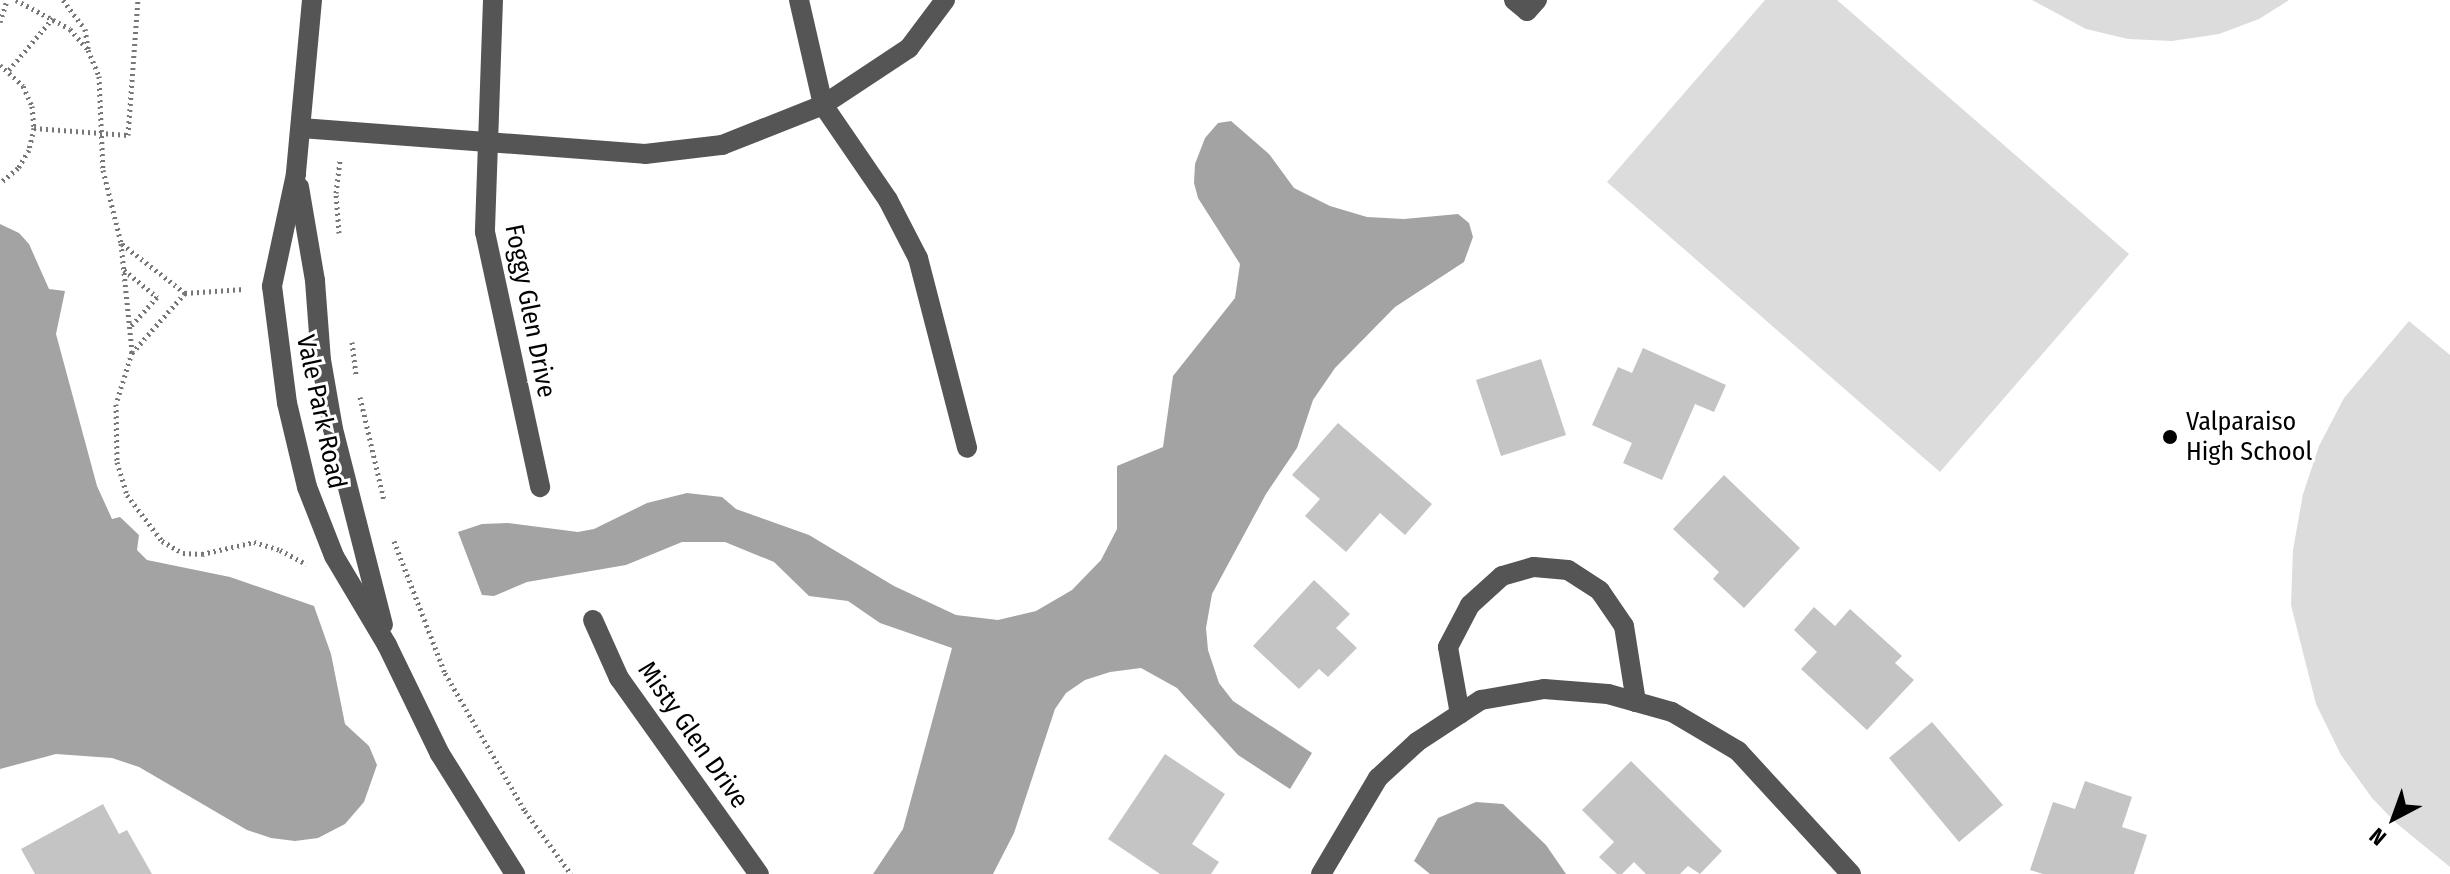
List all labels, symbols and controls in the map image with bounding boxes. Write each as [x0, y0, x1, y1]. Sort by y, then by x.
street label: Foggy Glen Drive [498, 222, 562, 400]
street label: Vale Park Road [289, 332, 353, 492]
place label: Valparaiso High School [2186, 406, 2312, 468]
marker: Valparaiso High School [2161, 428, 2179, 446]
street label: Misty Glen Drive [631, 656, 755, 814]
north arrow [2354, 778, 2434, 858]
text: N [2364, 822, 2392, 851]

